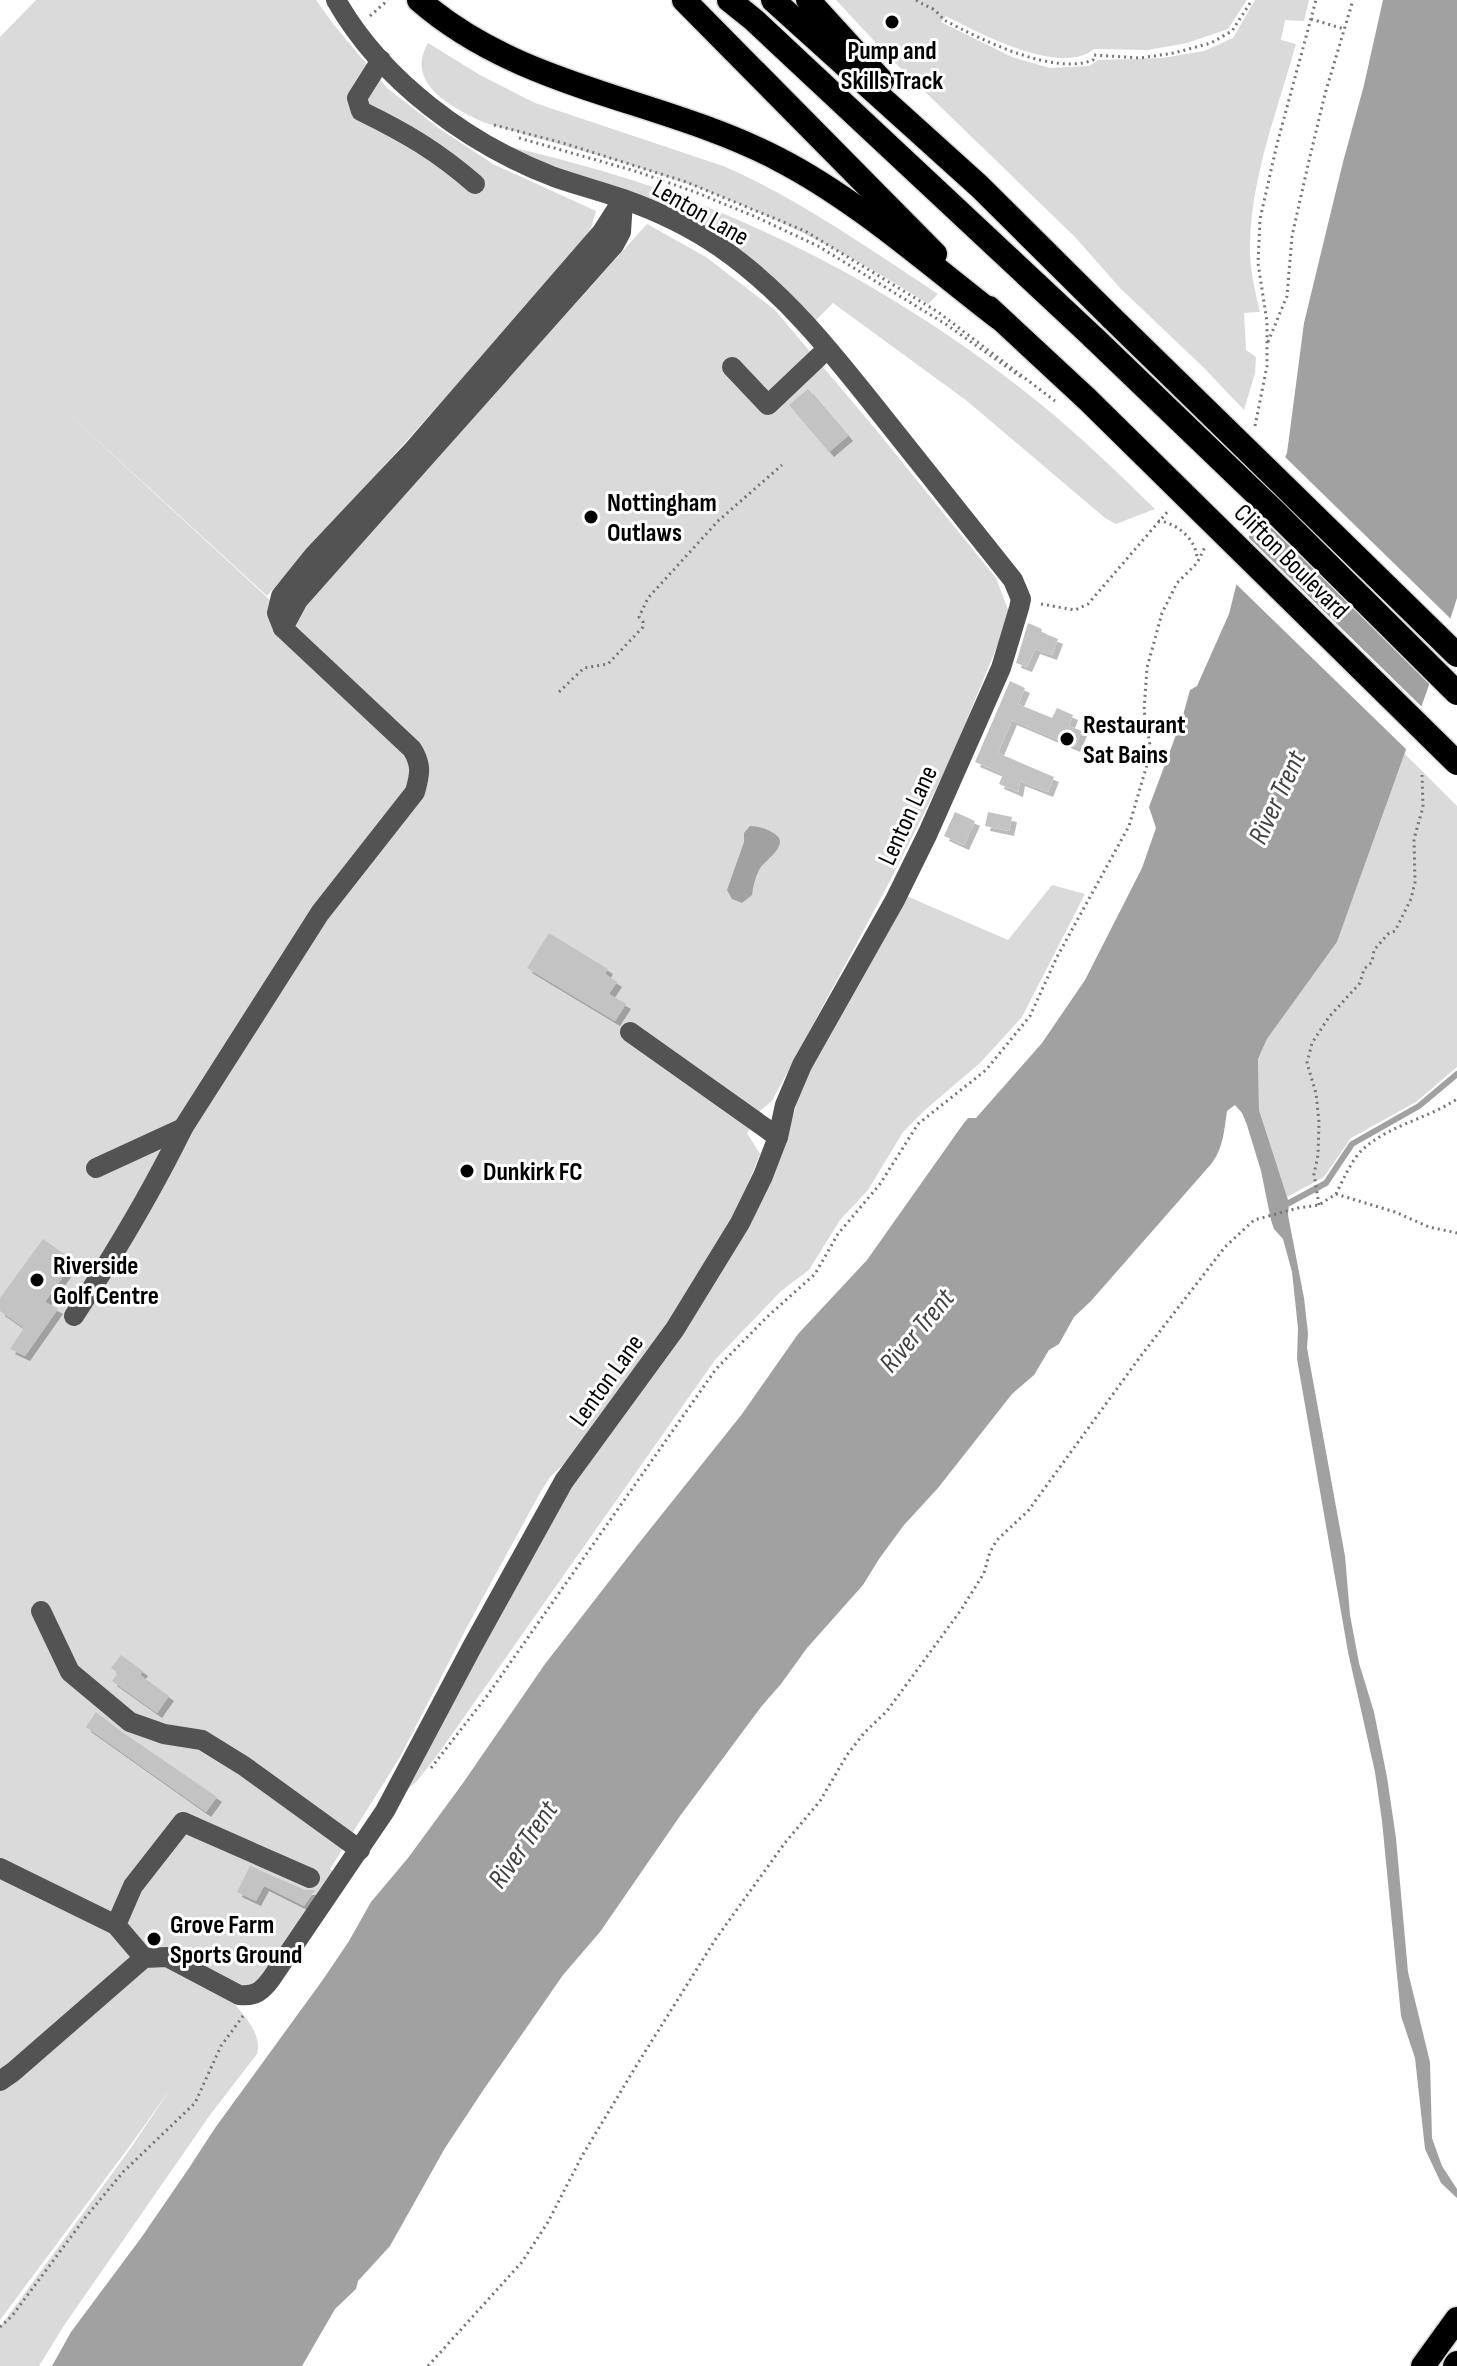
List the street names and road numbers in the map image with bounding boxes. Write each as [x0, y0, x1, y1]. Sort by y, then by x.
street label: Lenton Lane [647, 173, 754, 253]
street label: Clifton Boulevard [1227, 498, 1355, 626]
street label: Lenton Lane [872, 761, 945, 870]
street label: Lenton Lane [563, 1329, 651, 1433]

